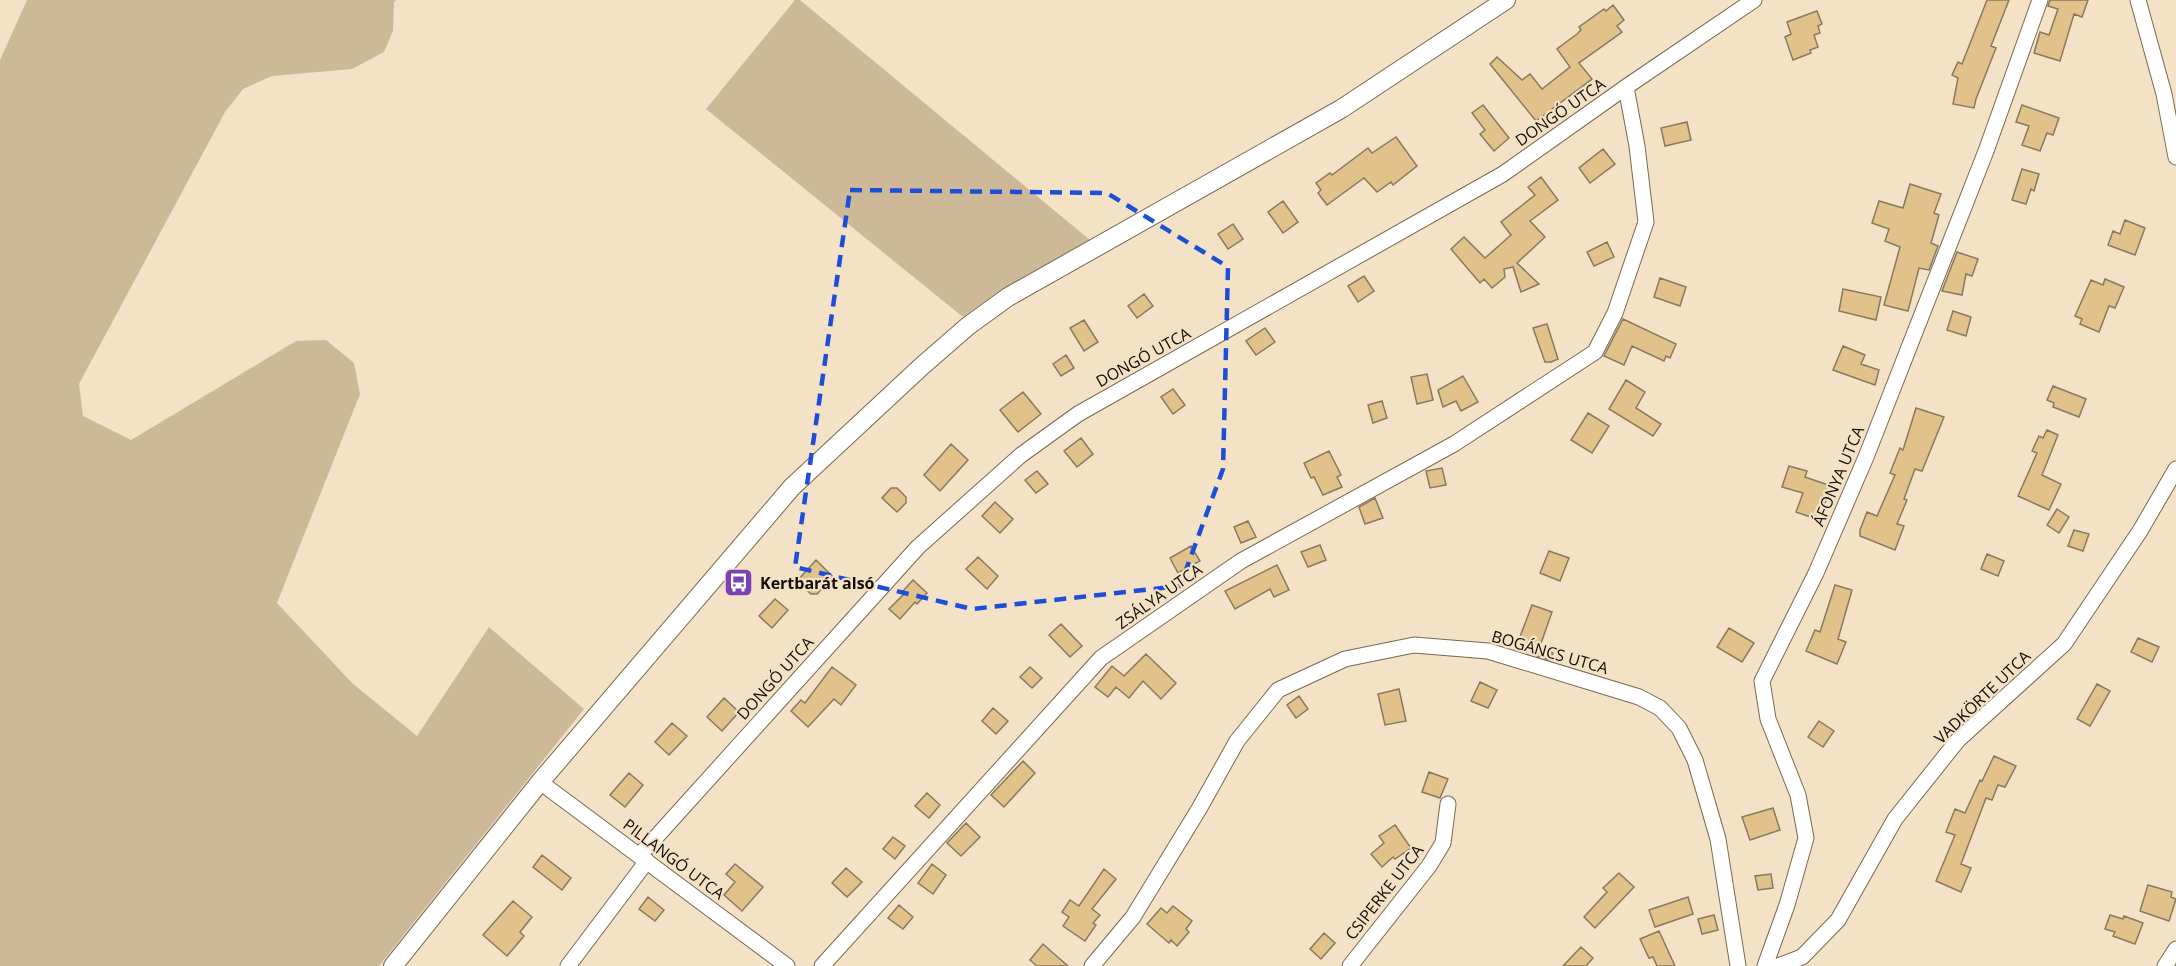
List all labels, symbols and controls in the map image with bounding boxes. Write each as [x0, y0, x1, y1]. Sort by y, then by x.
street label: DONGÓ UTCA [1511, 72, 1610, 151]
street label: DONGÓ UTCA [1092, 321, 1195, 392]
street label: ÁFONYA UTCA [1807, 422, 1869, 529]
street label: ZSÁLYA UTCA [1112, 558, 1207, 634]
bus stop icon: Kertbarát alsó [723, 567, 755, 599]
place label: Kertbarát alsó [760, 572, 875, 594]
street label: BOGÁNCS UTCA [1489, 625, 1612, 679]
street label: DONGÓ UTCA [732, 631, 819, 724]
street label: VADKÖRTE UTCA [1929, 645, 2036, 749]
street label: PILLANGÓ UTCA [619, 814, 730, 905]
street label: CSIPERKE UTCA [1340, 839, 1429, 944]

